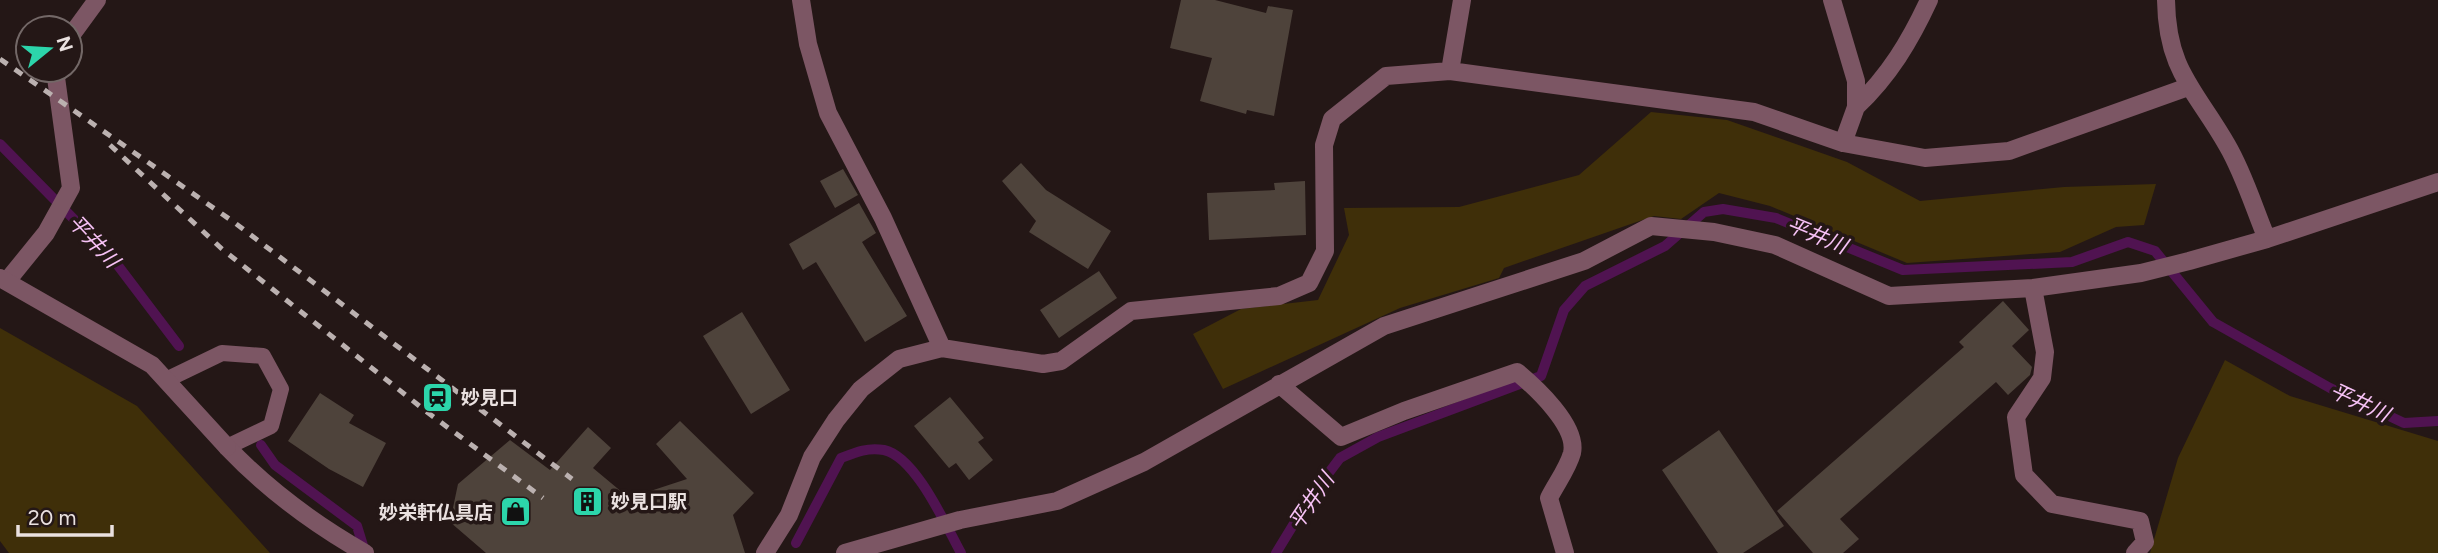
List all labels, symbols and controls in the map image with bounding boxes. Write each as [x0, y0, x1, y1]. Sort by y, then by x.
north arrow [14, 14, 84, 84]
text: N [51, 33, 78, 54]
water label: 平井川 [63, 209, 126, 274]
water label: 平井川 [1783, 212, 1853, 259]
water label: 平井川 [2326, 377, 2396, 427]
station icon: 妙見口 [421, 380, 455, 414]
place label: 妙見口 [461, 386, 518, 409]
water label: 平井川 [1283, 466, 1340, 534]
building icon: 妙見口駅 [571, 484, 605, 518]
place label: 妙見口駅 [611, 490, 687, 513]
scale bar [18, 494, 112, 538]
shop icon: 妙栄軒仏具店 [499, 495, 533, 529]
place label: 妙栄軒仏具店 [379, 501, 493, 524]
text: 20 m [28, 505, 76, 530]

